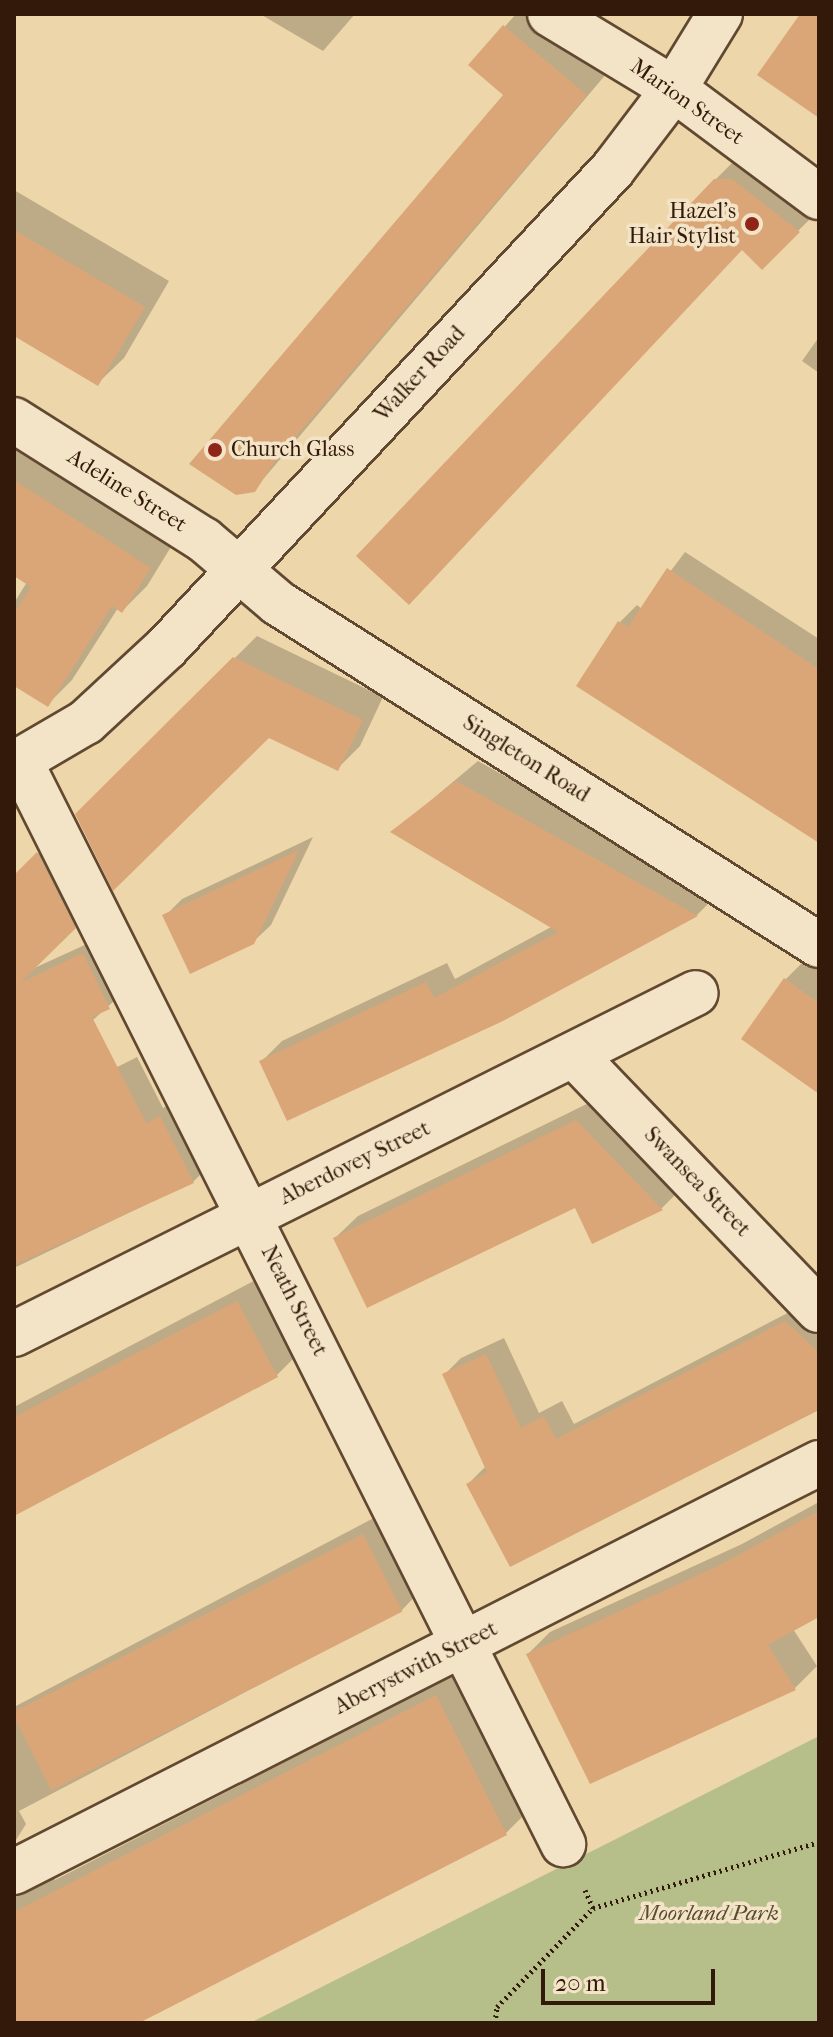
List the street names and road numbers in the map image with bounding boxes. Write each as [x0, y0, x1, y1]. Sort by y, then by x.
street label: Marion Street [625, 53, 749, 151]
street label: Walker Road [369, 321, 471, 427]
street label: Adeline Street [62, 444, 192, 538]
street label: Singleton Road [458, 710, 594, 808]
street label: Aberdovey Street [275, 1115, 435, 1211]
street label: Swansea Street [638, 1122, 756, 1242]
street label: Neath Street [255, 1241, 333, 1361]
street label: Aberystwith Street [330, 1616, 502, 1720]

